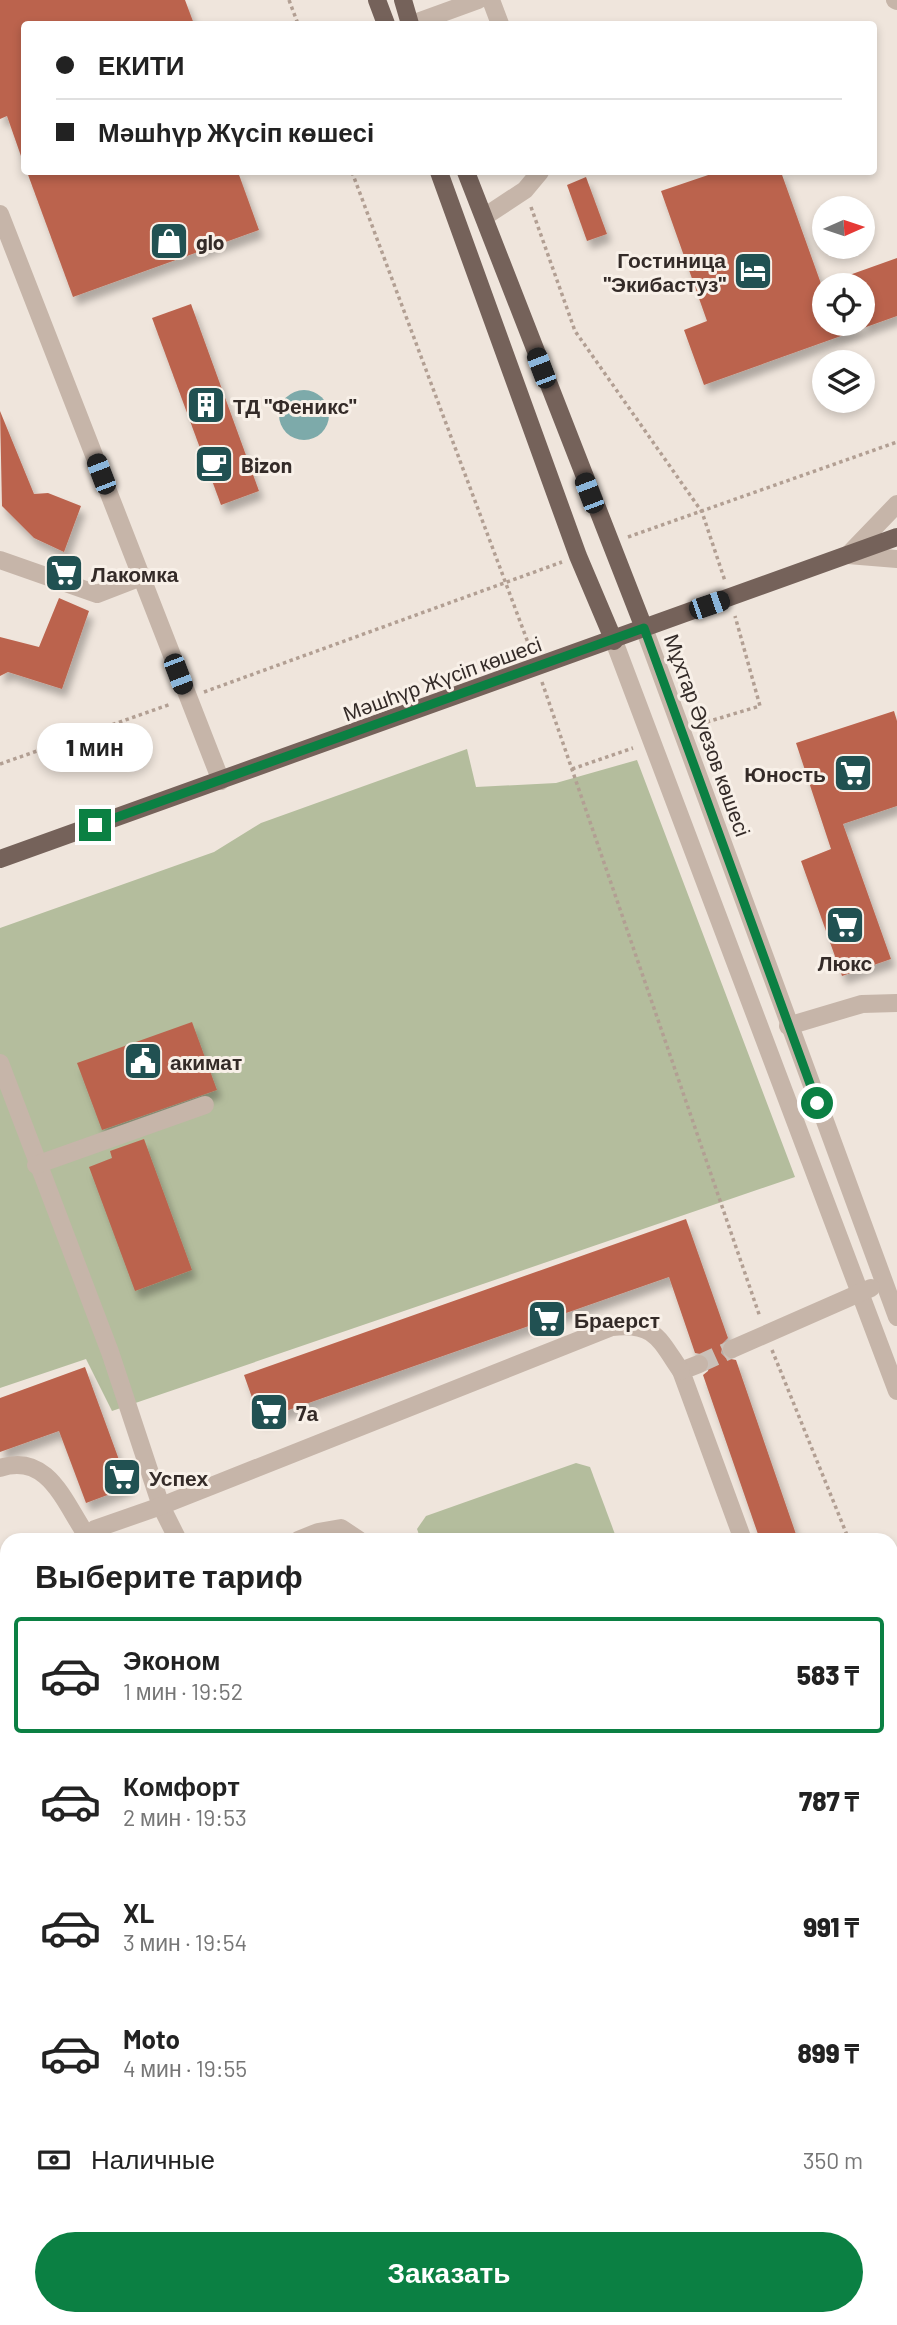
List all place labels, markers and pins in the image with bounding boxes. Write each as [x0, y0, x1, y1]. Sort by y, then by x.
shop icon: glo [148, 220, 190, 262]
place label: glo [196, 229, 225, 254]
place label: Гостиница "Экибастуз" [604, 247, 726, 296]
hotel icon: Гостиница "Экибастуз" [732, 250, 774, 292]
building icon: ТД "Феникс" [185, 384, 227, 426]
place label: ТД "Феникс" [233, 393, 357, 418]
cafe icon: Bizon [193, 443, 235, 485]
place label: Bizon [241, 452, 292, 477]
supermarket icon: Лакомка [43, 552, 85, 594]
place label: Лакомка [91, 561, 179, 586]
supermarket icon: Юность [832, 752, 874, 794]
place label: Юность [744, 761, 826, 786]
supermarket icon: Люкс [824, 904, 866, 946]
place label: Люкс [818, 950, 873, 975]
public building icon: акимат [122, 1040, 164, 1082]
place label: акимат [170, 1049, 242, 1074]
supermarket icon: Браерст [526, 1298, 568, 1340]
place label: Браерст [574, 1307, 660, 1332]
supermarket icon: 7а [248, 1391, 290, 1433]
place label: 7а [296, 1400, 318, 1425]
supermarket icon: Успех [101, 1456, 143, 1498]
place label: Успех [149, 1465, 209, 1490]

